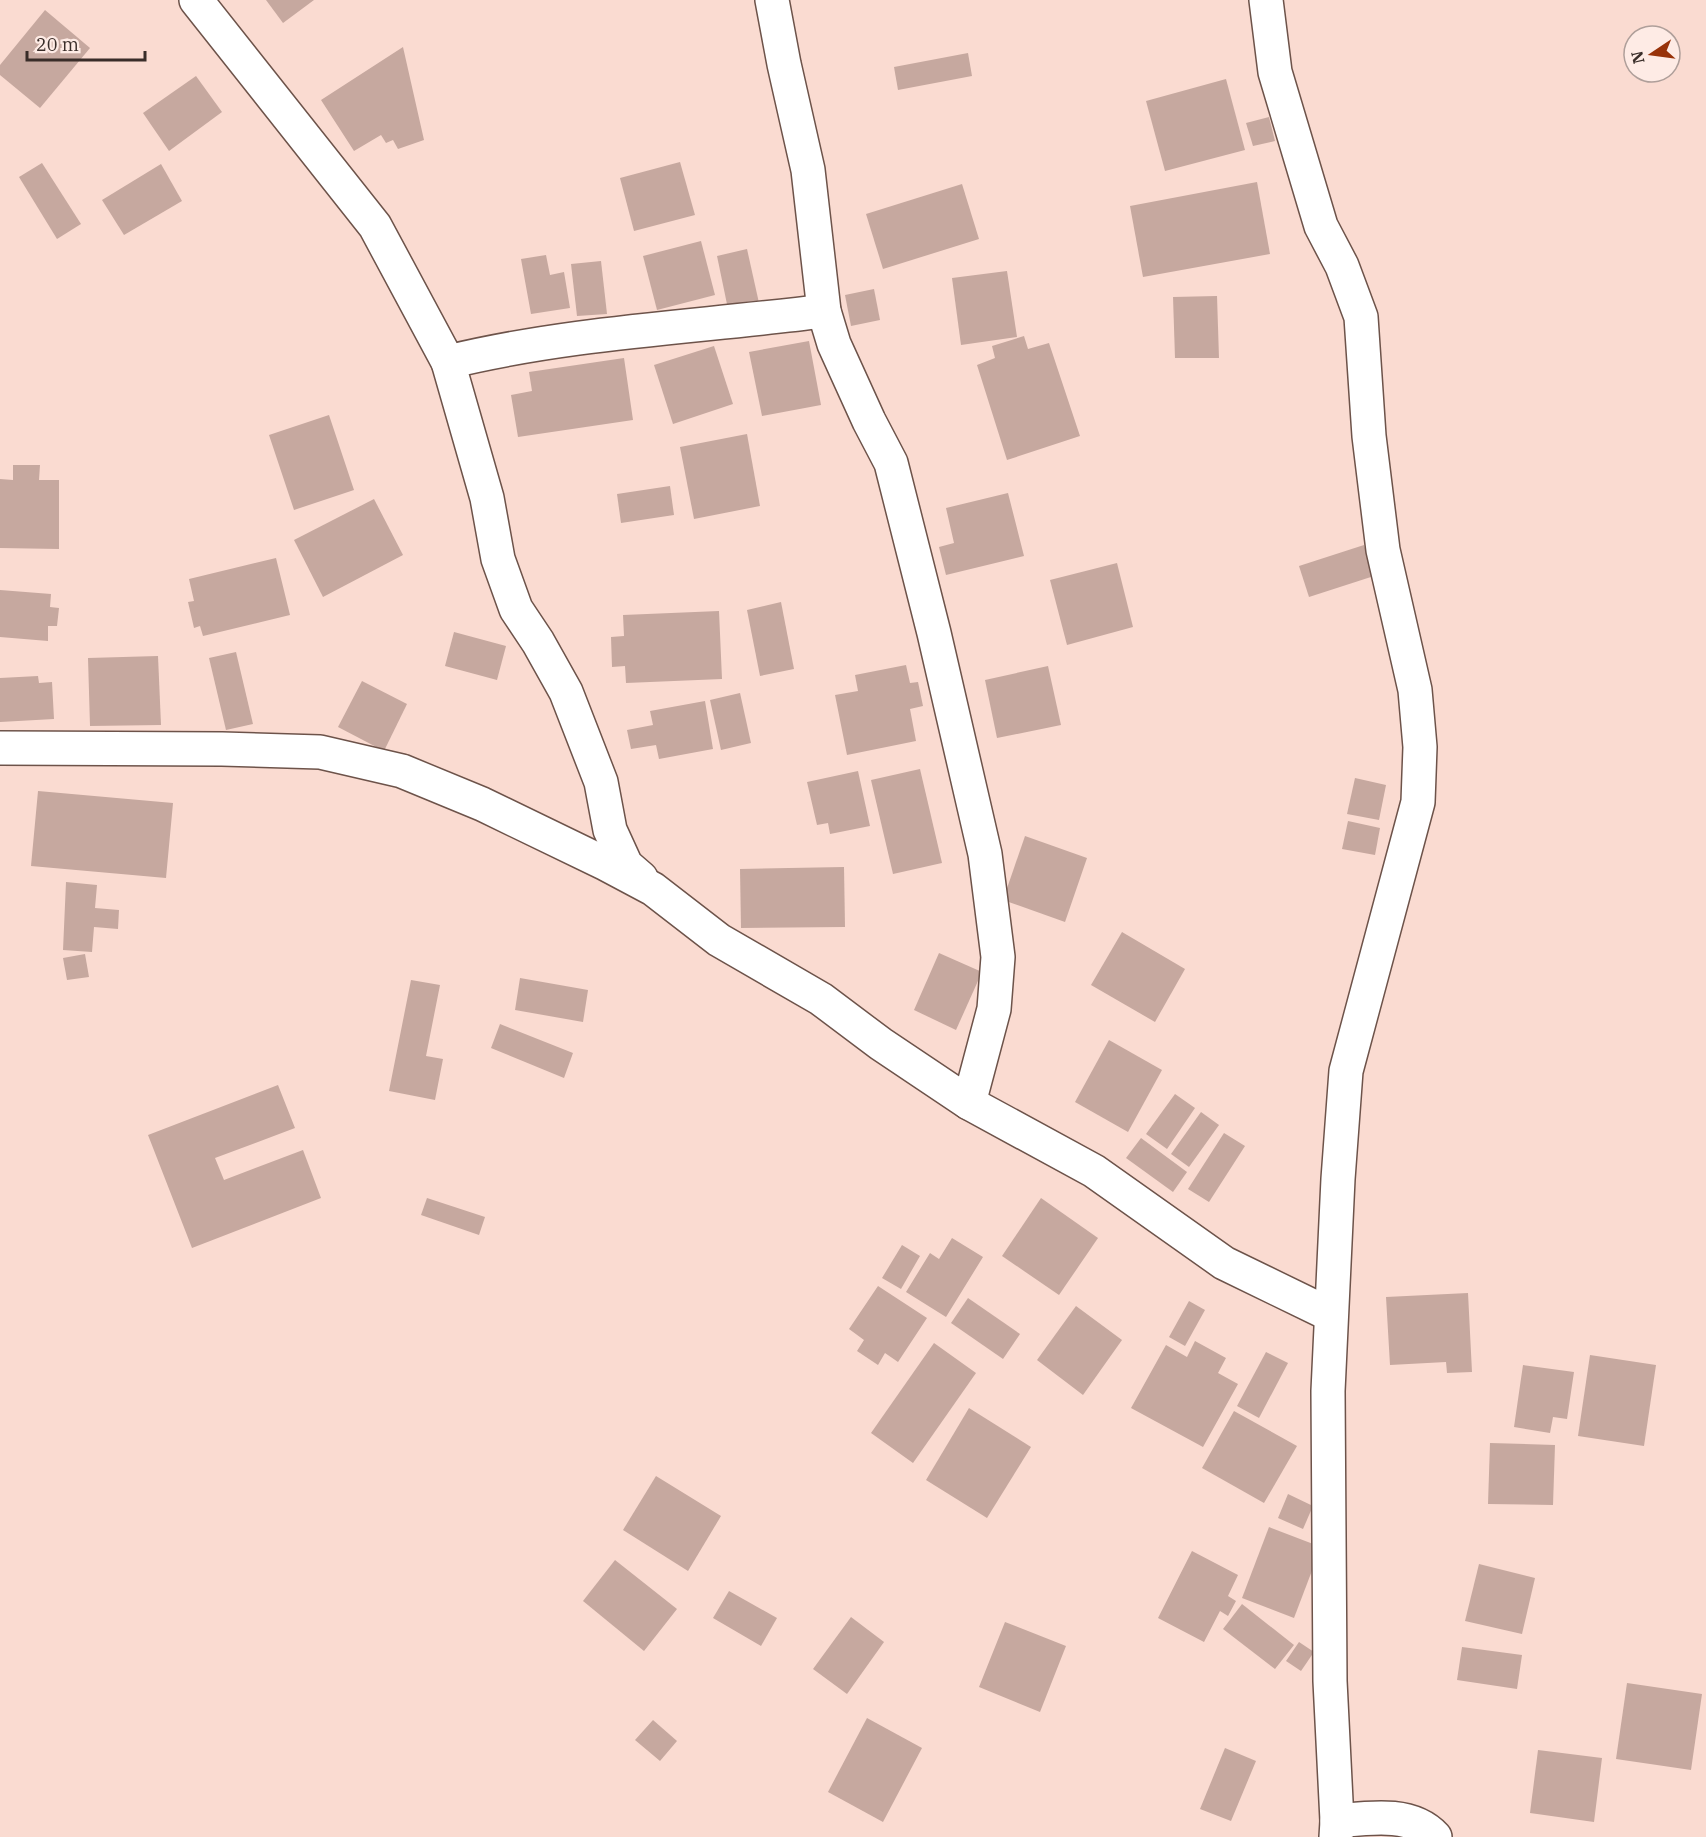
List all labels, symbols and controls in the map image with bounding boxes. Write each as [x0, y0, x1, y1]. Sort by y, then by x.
scale bar [27, 24, 146, 62]
north arrow [1622, 24, 1682, 84]
text: 20 m [36, 33, 79, 56]
text: N [1626, 49, 1649, 66]

